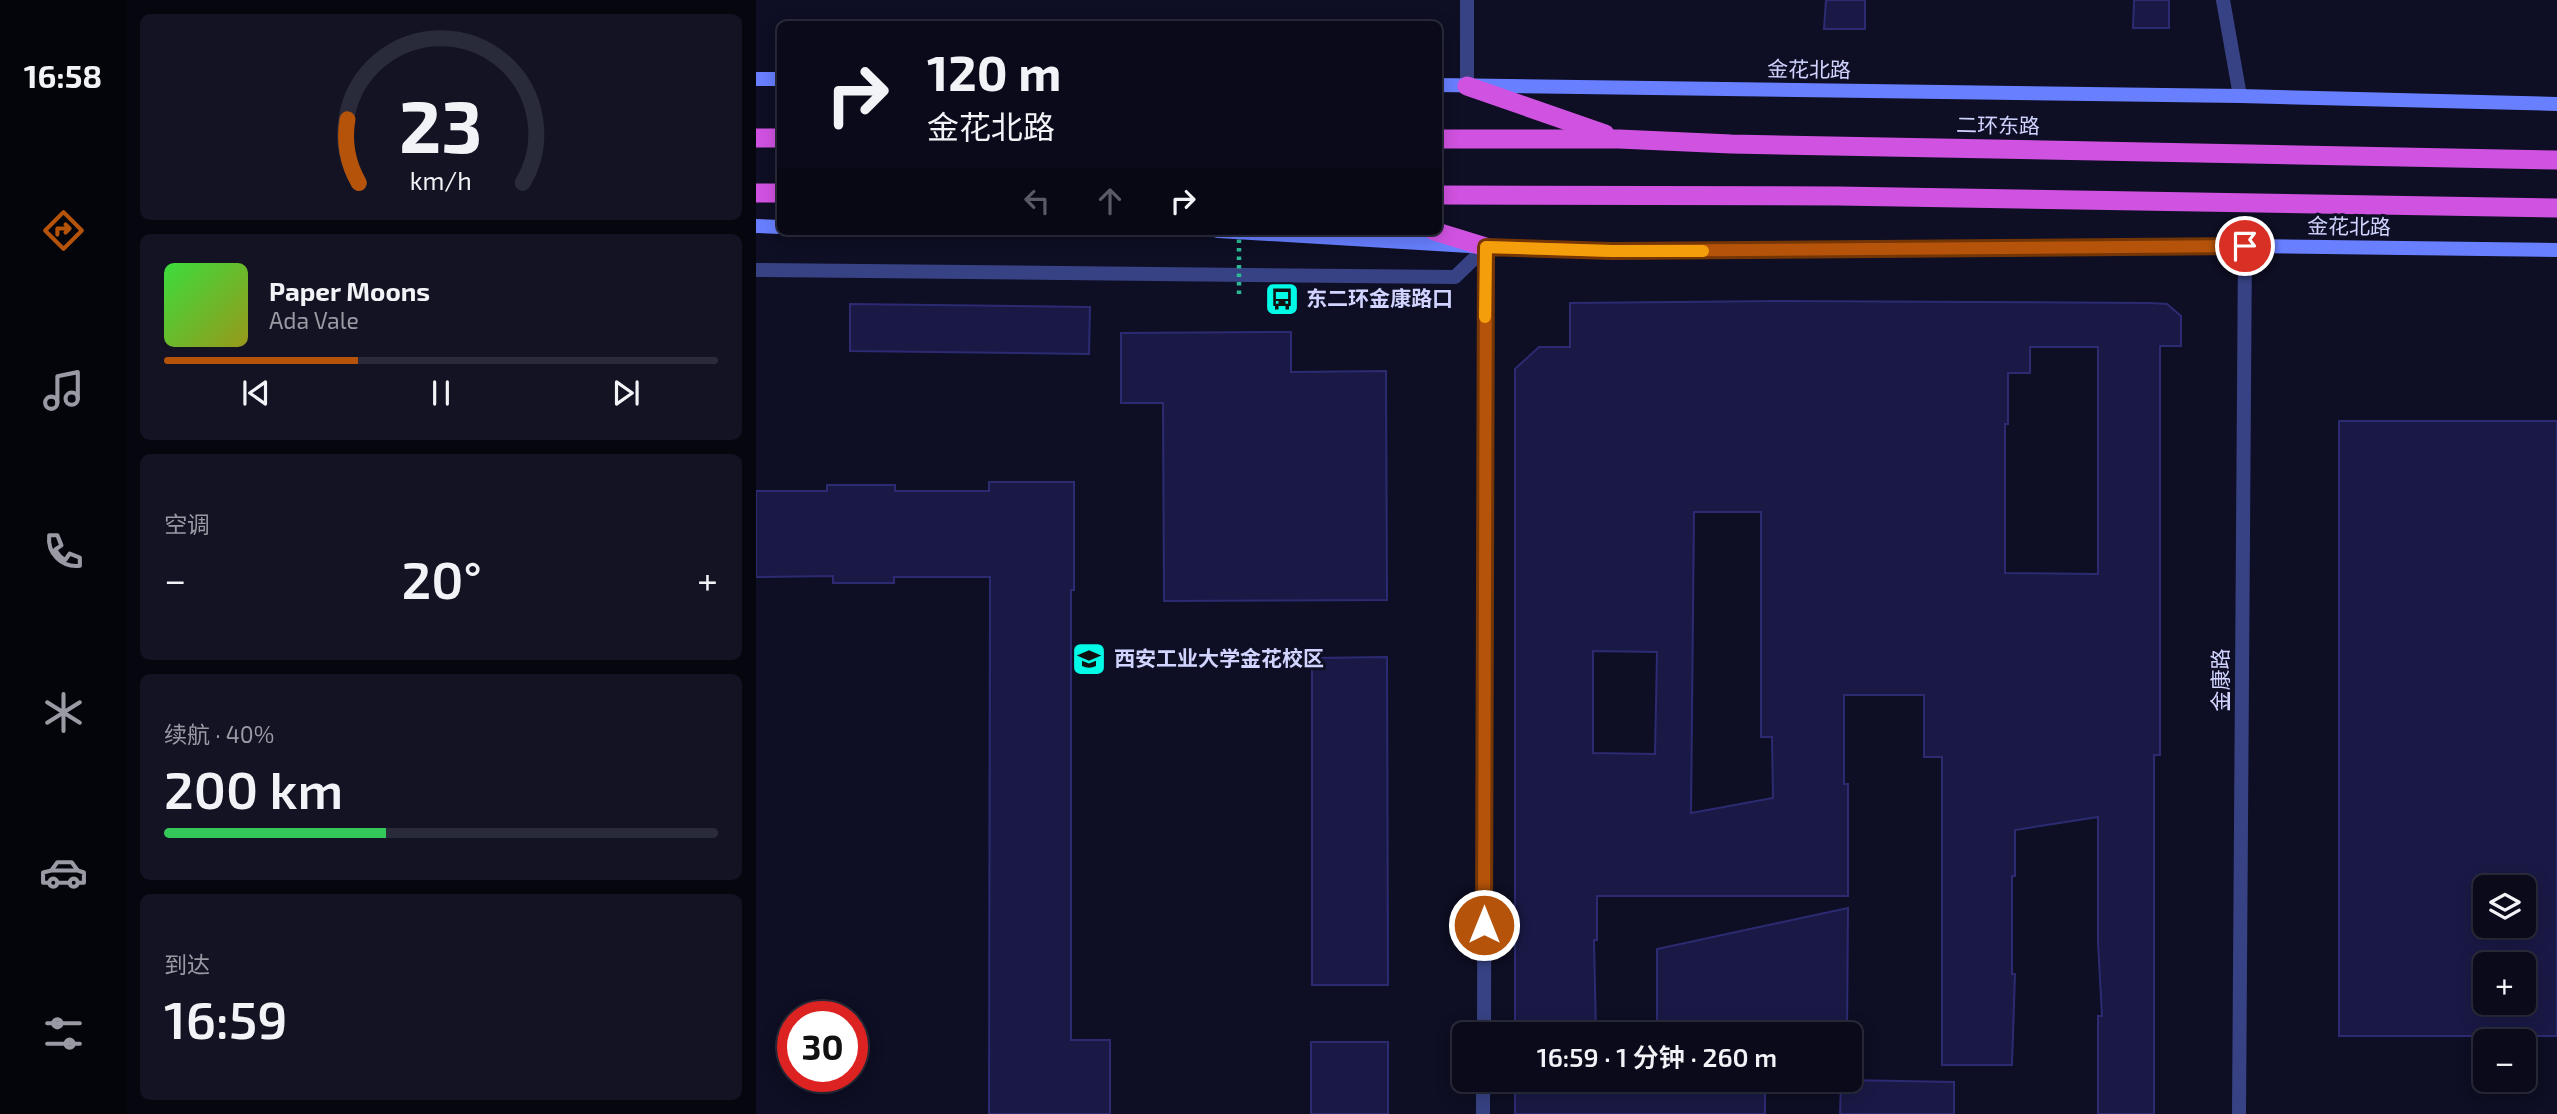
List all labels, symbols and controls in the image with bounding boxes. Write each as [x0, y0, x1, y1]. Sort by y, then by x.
text: 120 m [927, 42, 1061, 101]
icon: right [812, 49, 903, 140]
street label: 金花北路 [1767, 55, 1851, 82]
text: 16:58 [24, 56, 102, 94]
text: 23 [399, 80, 483, 168]
text: 金花北路 [927, 107, 1055, 145]
street label: 二环东路 [1956, 111, 2040, 138]
text: km/h [410, 165, 472, 195]
icon: left [1018, 182, 1056, 220]
icon: ahead [1091, 182, 1129, 220]
icon: right [1164, 182, 1202, 220]
icon: directions [39, 206, 88, 255]
street label: 金花北路 [2307, 212, 2391, 239]
pin [2215, 216, 2275, 276]
icon: arrive [2226, 227, 2264, 265]
text: Paper Moons [269, 275, 430, 306]
bus stop icon: 东二环金康路口 [1263, 280, 1301, 318]
place label: 东二环金康路口 [1306, 285, 1453, 310]
text: Ada Vale [269, 306, 359, 334]
icon: music [39, 366, 88, 415]
icon: previous [237, 374, 275, 412]
icon: pause [422, 374, 460, 412]
icon: next [607, 374, 645, 412]
text: 空调 [164, 510, 210, 538]
icon: phone [39, 527, 88, 576]
text: 20° [401, 547, 482, 609]
text: − [164, 556, 186, 602]
text: + [697, 556, 718, 602]
school or university icon: 西安工业大学金花校区 [1070, 640, 1108, 678]
place label: 西安工业大学金花校区 [1114, 645, 1324, 670]
street label: 金康路 [2207, 649, 2232, 712]
icon: climate [39, 688, 88, 737]
text: 续航 · 40% [164, 720, 274, 748]
text: 200 km [164, 757, 343, 819]
icon: car [39, 848, 88, 897]
map controls [2473, 875, 2536, 1092]
button: layers [2473, 875, 2536, 938]
position arrow [1447, 888, 1521, 962]
text: 到达 [164, 950, 210, 978]
button: + [2473, 952, 2536, 1015]
text: 16:59 [164, 987, 288, 1049]
speed limit sign: 30 [777, 1001, 868, 1092]
icon: filters [39, 1009, 88, 1058]
button: − [2473, 1029, 2536, 1092]
text: 16:59 · 1 分钟 · 260 m [1537, 1041, 1777, 1072]

